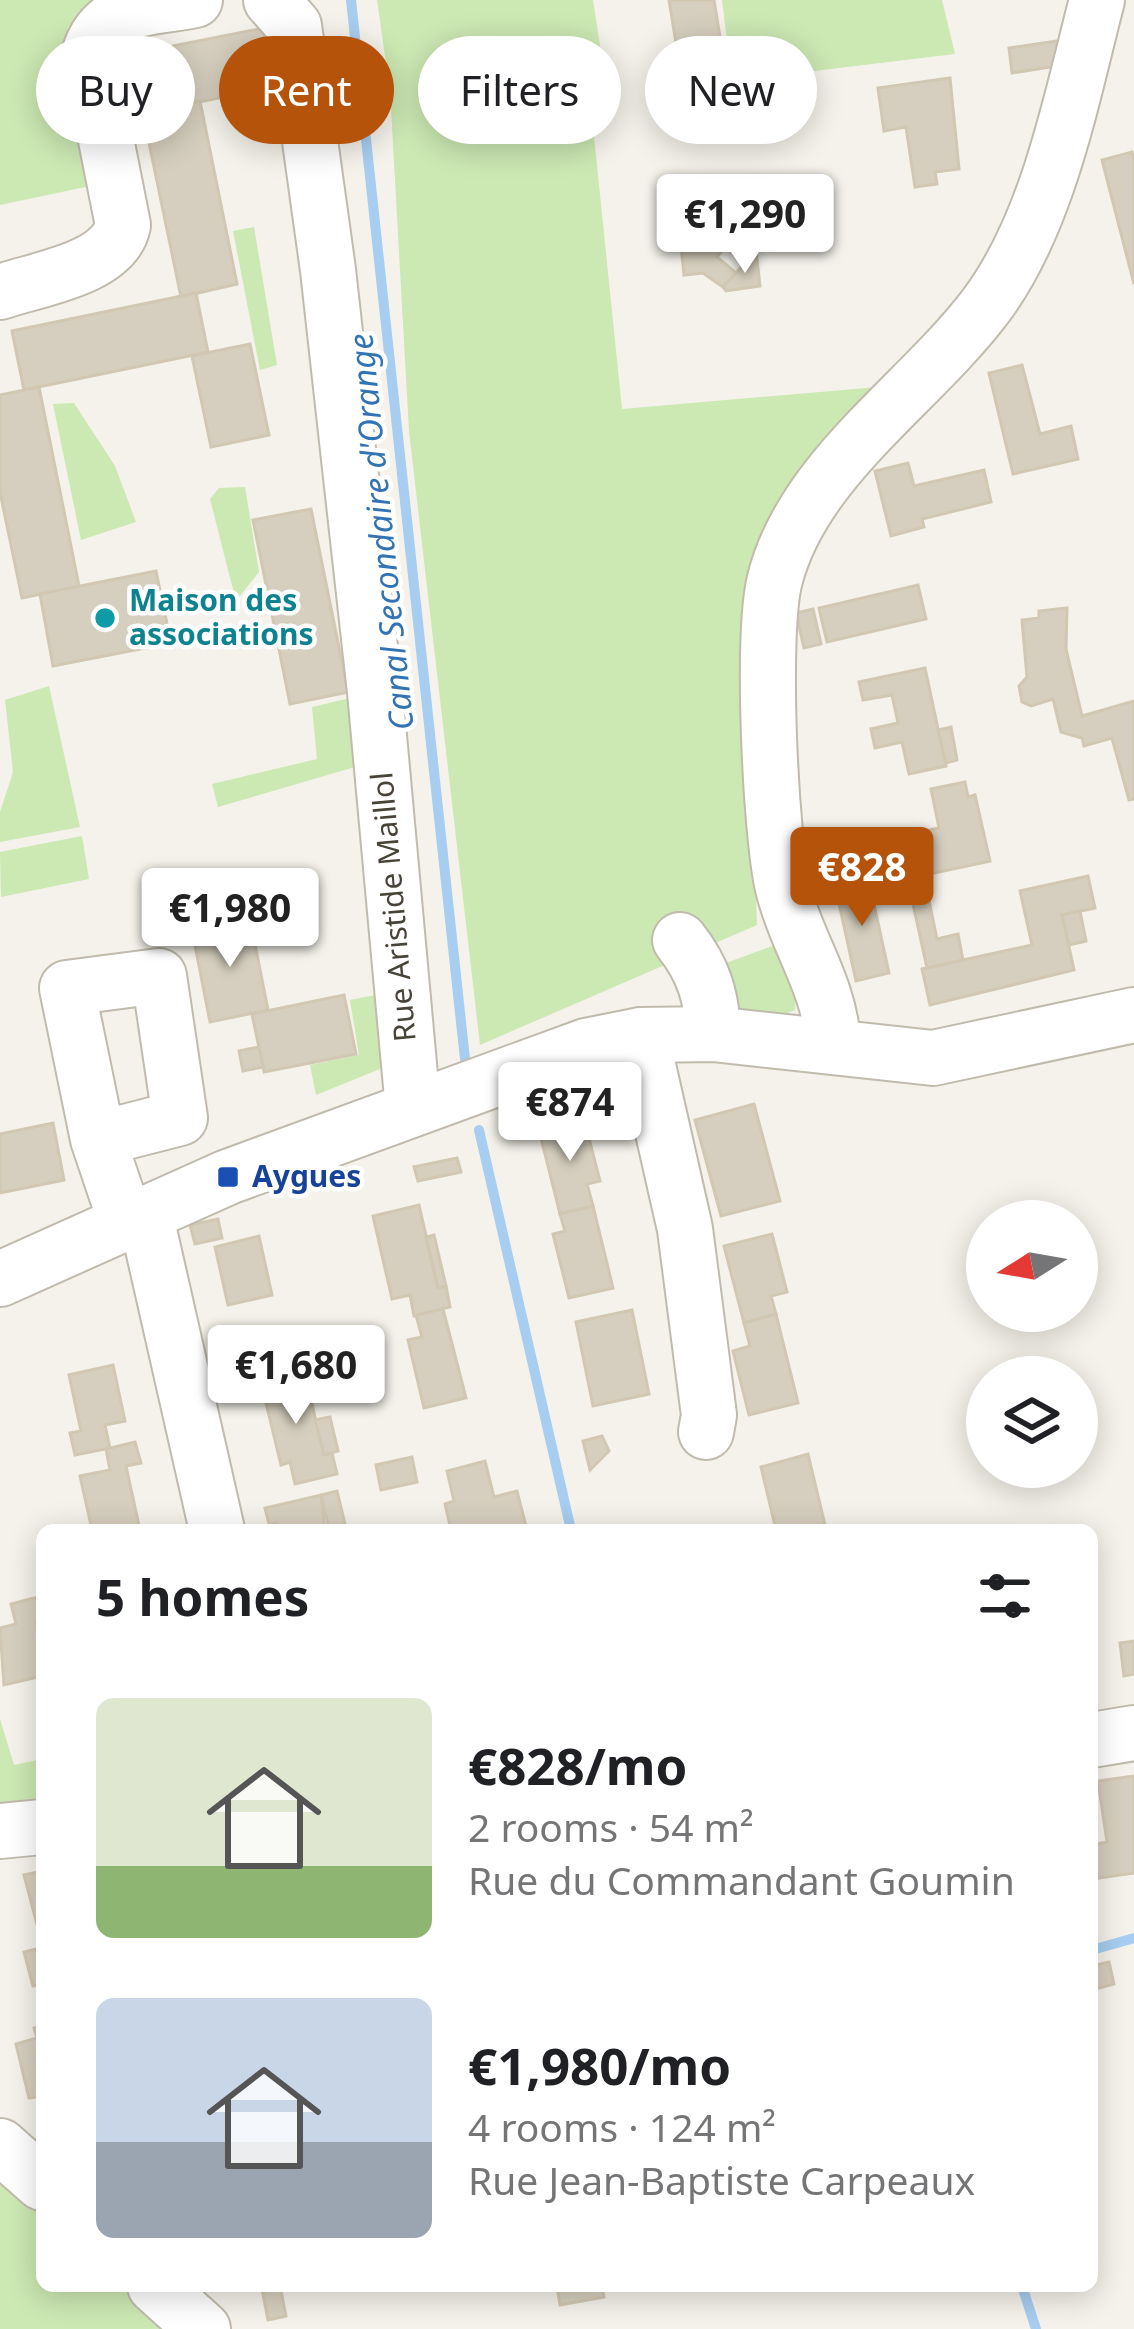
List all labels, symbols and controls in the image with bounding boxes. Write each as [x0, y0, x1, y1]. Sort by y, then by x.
chip: Buy [36, 36, 195, 144]
chip: Rent [219, 36, 394, 144]
chip: Filters [418, 36, 621, 144]
chip: New [645, 36, 817, 144]
pin: €1,290 [647, 174, 843, 276]
text: €1,290 [684, 186, 806, 239]
water label: Canal Secondaire d'Orange [337, 331, 424, 733]
place label: Maison des associations [129, 579, 314, 654]
marker: Maison des associations [92, 605, 118, 631]
street label: Rue Aristide Maillol [360, 771, 425, 1044]
pin: €828 [791, 827, 933, 929]
text: €828 [817, 839, 907, 892]
pin: €1,980 [132, 868, 328, 970]
text: €1,980 [169, 880, 291, 933]
pin: €874 [499, 1062, 641, 1164]
text: €874 [525, 1074, 615, 1127]
place label: Aygues [252, 1155, 361, 1196]
marker: Aygues [215, 1164, 241, 1190]
north arrow [966, 1200, 1098, 1332]
map controls [966, 1200, 1098, 1488]
pin: €1,680 [198, 1325, 394, 1427]
text: €1,680 [235, 1337, 357, 1390]
button: layers [966, 1356, 1098, 1488]
text: 5 homes [96, 1561, 309, 1631]
icon: filters [972, 1563, 1038, 1629]
text: €828/mo [468, 1730, 687, 1800]
icon: home [192, 1746, 336, 1890]
text: 2 rooms · 54 m² [468, 1800, 754, 1853]
text: Rue du Commandant Goumin [468, 1853, 1015, 1906]
text: €1,980/mo [468, 2030, 731, 2100]
icon: home [192, 2046, 336, 2190]
text: 4 rooms · 124 m² [468, 2100, 776, 2153]
text: Rue Jean-Baptiste Carpeaux [468, 2153, 975, 2206]

